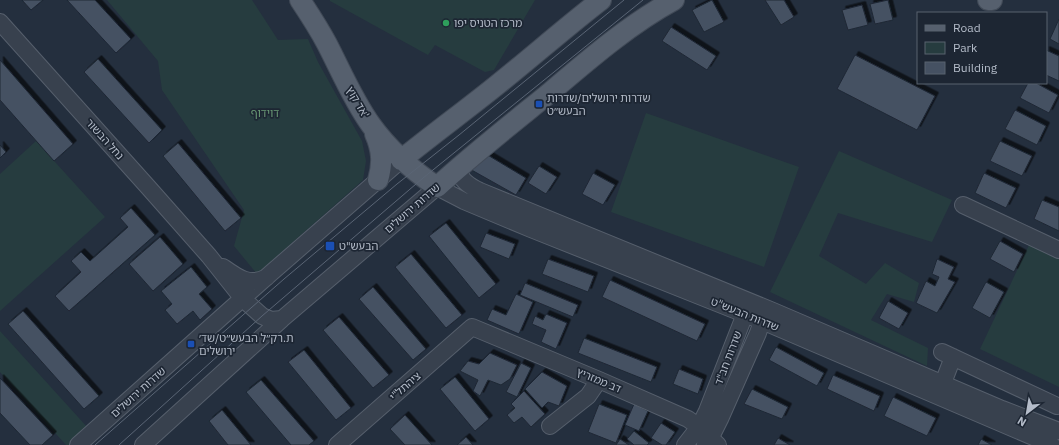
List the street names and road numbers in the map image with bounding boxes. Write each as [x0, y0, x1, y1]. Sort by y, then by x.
street label: אד קוץ' [343, 84, 373, 120]
street label: נחל הבשור [83, 116, 127, 162]
street label: שדרות ירושלים [381, 180, 443, 236]
street label: שדרות הבעש"ט [709, 294, 781, 334]
street label: שדרות חב"ד [711, 329, 745, 387]
street label: שדרות ירושלים [108, 364, 168, 420]
street label: דב ממזריץ [575, 364, 623, 396]
street label: ציהתל"י [386, 369, 424, 403]

